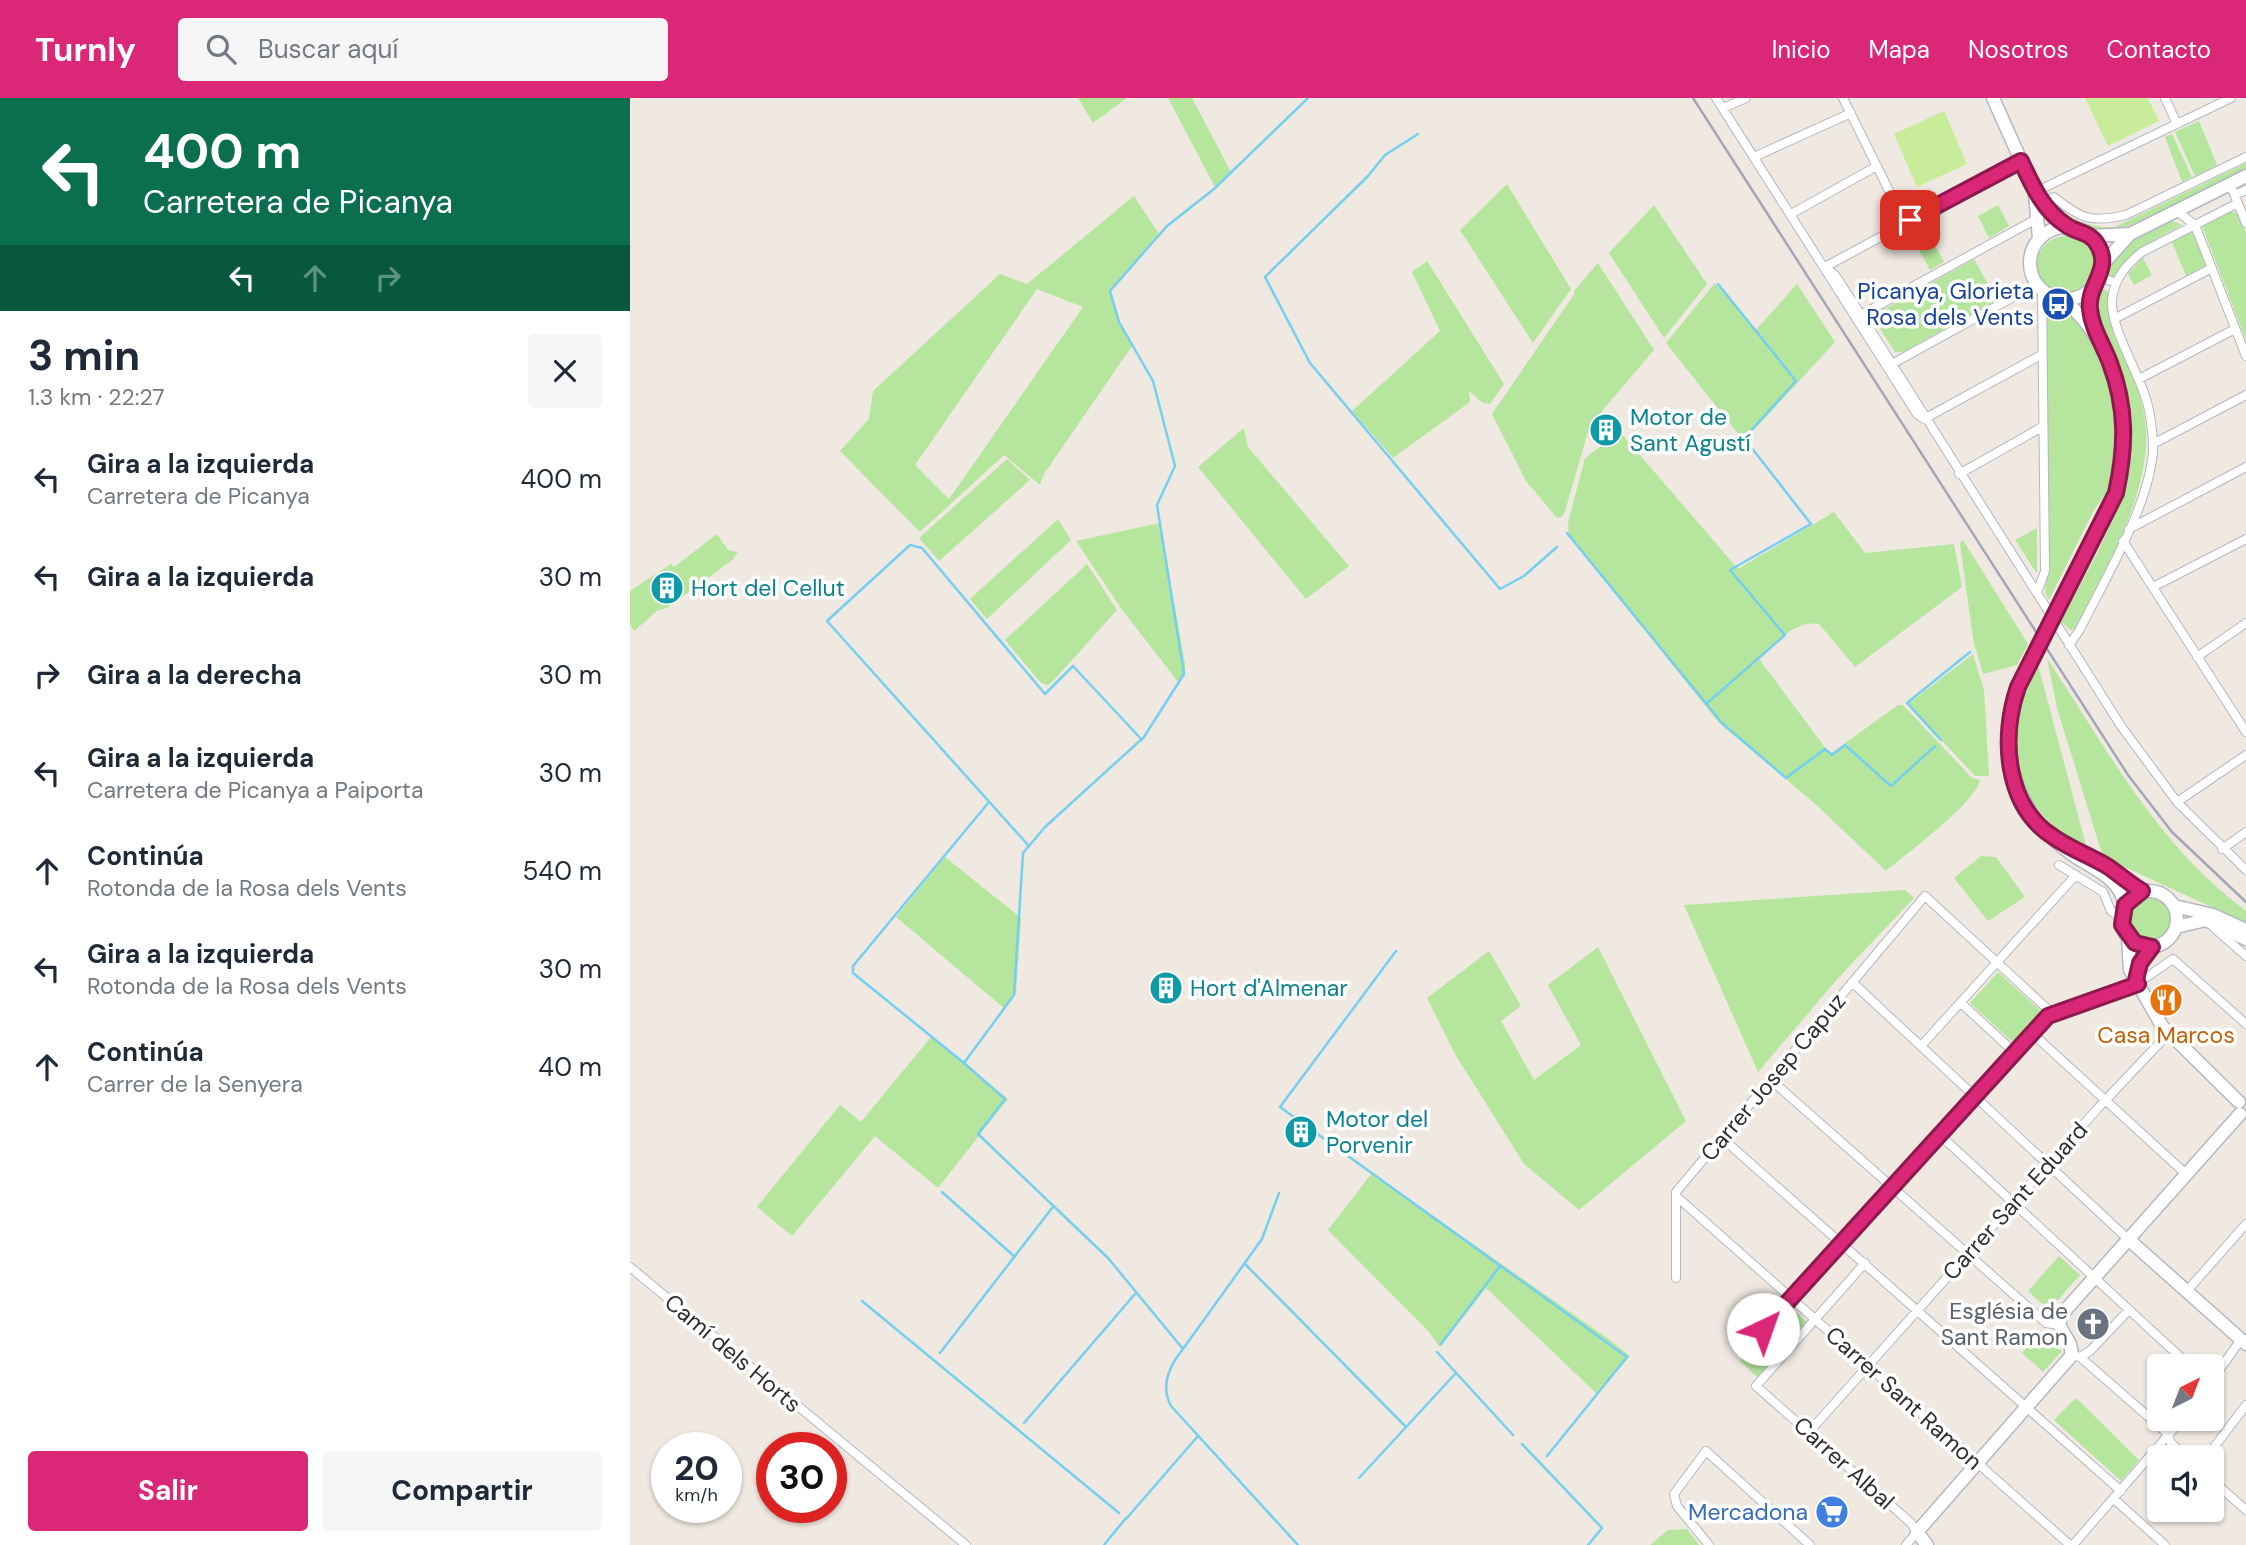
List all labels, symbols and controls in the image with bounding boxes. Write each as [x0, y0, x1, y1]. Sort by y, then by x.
search box [178, 18, 668, 81]
text: Turnly [35, 28, 136, 71]
icon: search [202, 30, 240, 68]
text: Buscar aquí [258, 32, 398, 66]
text: Inicio [1772, 34, 1831, 65]
text: Mapa [1869, 34, 1930, 65]
text: Nosotros [1968, 34, 2069, 65]
text: Contacto [2107, 34, 2211, 65]
text: 400 m [143, 119, 301, 183]
icon: left [28, 126, 119, 217]
text: Carretera de Picanya [143, 181, 453, 223]
pin [1880, 190, 1940, 250]
icon: arrive [1891, 201, 1929, 239]
icon: left [223, 259, 261, 297]
icon: ahead [296, 259, 334, 297]
icon: right [369, 259, 407, 297]
place label: Picanya, Glorieta Rosa dels Vents [1857, 276, 2034, 332]
bus stop icon: Picanya, Glorieta Rosa dels Vents [2039, 285, 2077, 323]
text: 3 min [28, 328, 140, 383]
button: close [528, 334, 602, 408]
text: 1.3 km · 22:27 [28, 382, 165, 412]
place label: Motor de Sant Agustí [1630, 402, 1752, 458]
building icon: Motor de Sant Agustí [1587, 411, 1625, 449]
text: Gira a la izquierda [87, 447, 314, 481]
icon: left [28, 460, 66, 498]
text: 400 m [521, 462, 602, 496]
text: Carretera de Picanya [87, 481, 310, 511]
icon: left [28, 558, 66, 596]
text: Gira a la izquierda [87, 560, 314, 594]
text: 30 m [539, 560, 602, 594]
building icon: Hort del Cellut [648, 569, 686, 607]
place label: Hort del Cellut [691, 573, 845, 603]
icon: right [28, 656, 66, 694]
text: Gira a la derecha [87, 658, 302, 692]
text: 30 m [539, 658, 602, 692]
text: Gira a la izquierda [87, 741, 314, 775]
icon: left [28, 754, 66, 792]
text: 30 m [539, 756, 602, 790]
text: Carretera de Picanya a Paiporta [87, 775, 423, 805]
text: Continúa [87, 839, 204, 873]
icon: ahead [28, 852, 66, 890]
text: 540 m [522, 854, 602, 888]
text: Rotonda de la Rosa dels Vents [87, 873, 407, 903]
text: Gira a la izquierda [87, 937, 314, 971]
icon: left [28, 950, 66, 988]
text: 30 m [539, 952, 602, 986]
building icon: Hort d'Almenar [1147, 969, 1185, 1007]
text: Rotonda de la Rosa dels Vents [87, 971, 407, 1001]
place label: Hort d'Almenar [1190, 973, 1348, 1003]
restaurant icon: Casa Marcos [2147, 981, 2185, 1019]
street label: Carrer Josep Capuz [1694, 987, 1852, 1167]
place label: Casa Marcos [2097, 1020, 2235, 1050]
text: Continúa [87, 1035, 204, 1069]
icon: ahead [28, 1048, 66, 1086]
text: 40 m [538, 1050, 602, 1084]
text: Carrer de la Senyera [87, 1069, 303, 1099]
place label: Motor del Porvenir [1326, 1104, 1428, 1160]
building icon: Motor del Porvenir [1282, 1113, 1320, 1151]
street label: Carrer Sant Eduard [1936, 1116, 2094, 1286]
street label: Camí dels Horts [658, 1287, 808, 1419]
position arrow [1726, 1292, 1800, 1366]
place label: Església de Sant Ramon [1941, 1296, 2068, 1352]
church icon: Església de Sant Ramon [2074, 1305, 2112, 1343]
street label: Carrer Sant Ramon [1819, 1320, 1989, 1476]
north arrow [2147, 1354, 2224, 1432]
map controls [2147, 1354, 2224, 1522]
street label: Carrer Albal [1787, 1410, 1901, 1516]
speed limit sign: 30 [756, 1432, 847, 1523]
text: 20 [674, 1445, 719, 1491]
button: sound [2147, 1445, 2224, 1522]
button: Salir [28, 1451, 308, 1531]
button: Compartir [322, 1451, 602, 1531]
text: km/h [675, 1483, 718, 1507]
supermarket icon: Mercadona [1813, 1493, 1851, 1531]
place label: Mercadona [1688, 1497, 1808, 1527]

